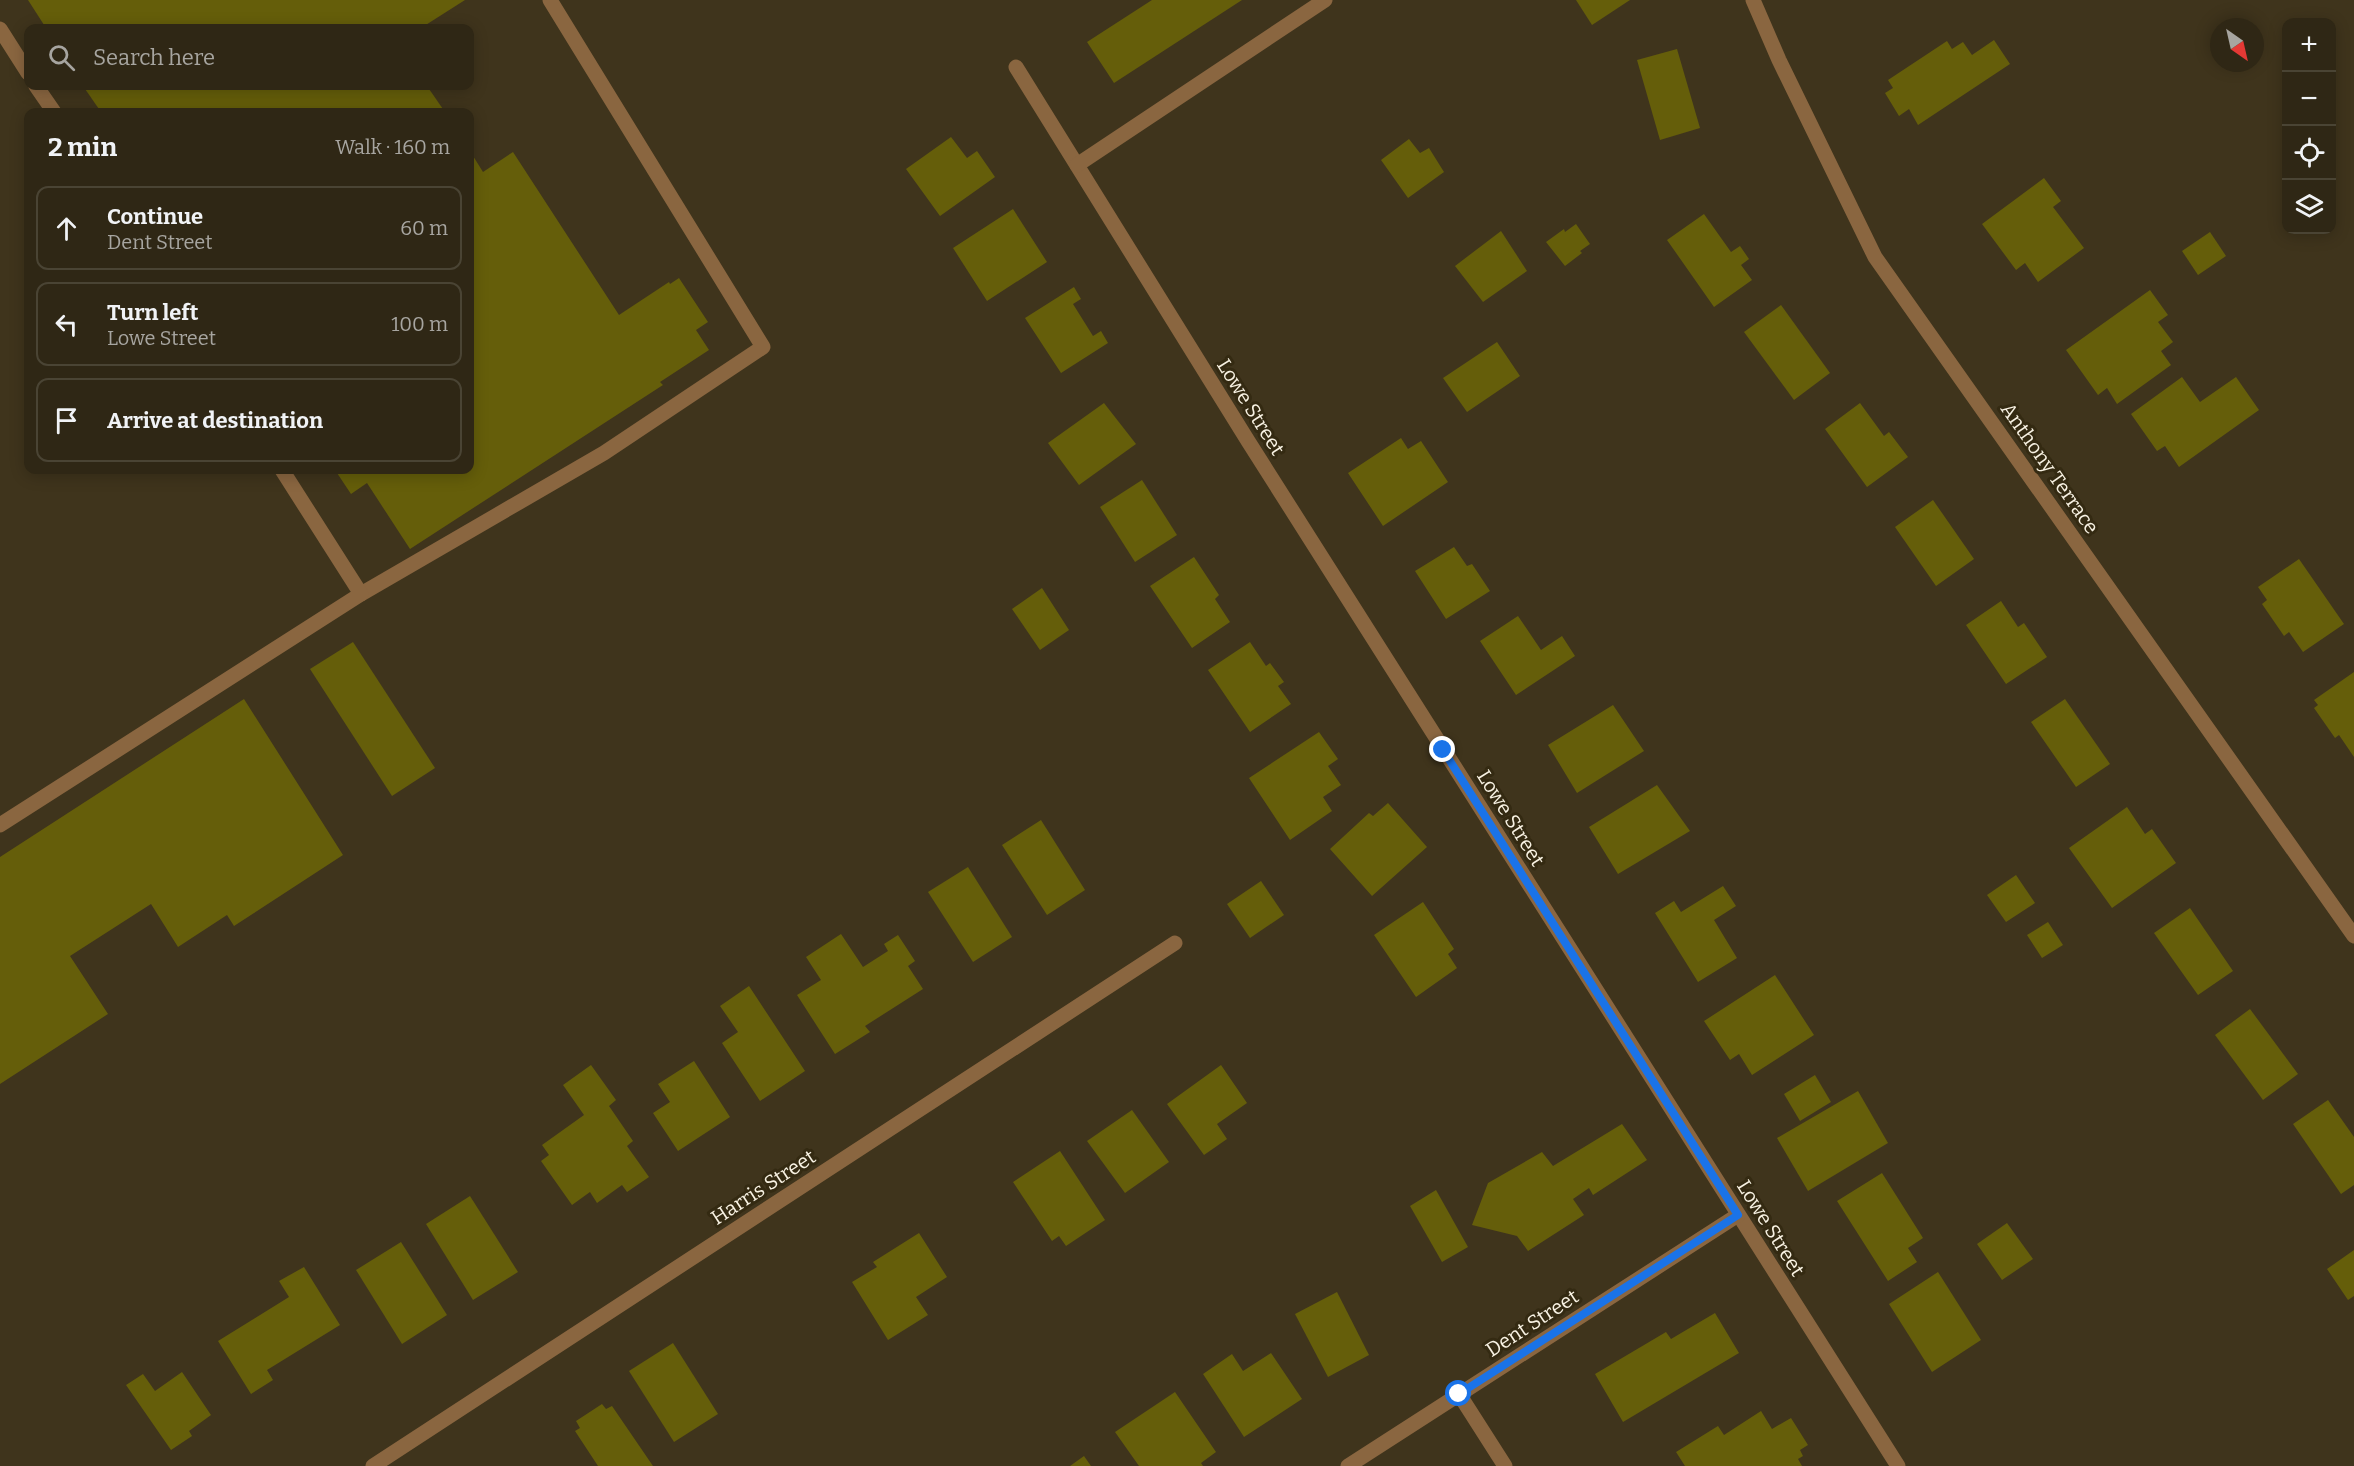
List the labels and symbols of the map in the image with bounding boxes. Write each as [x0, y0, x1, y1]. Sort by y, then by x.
north arrow [2210, 18, 2264, 72]
street label: Lowe Street [1212, 354, 1290, 460]
street label: Anthony Terrace [1996, 398, 2104, 538]
route end [1429, 736, 1455, 762]
street label: Lowe Street [1472, 765, 1550, 871]
street label: Harris Street [706, 1144, 820, 1230]
street label: Lowe Street [1732, 1175, 1810, 1281]
street label: Dent Street [1481, 1284, 1583, 1362]
route start [1445, 1380, 1471, 1406]

